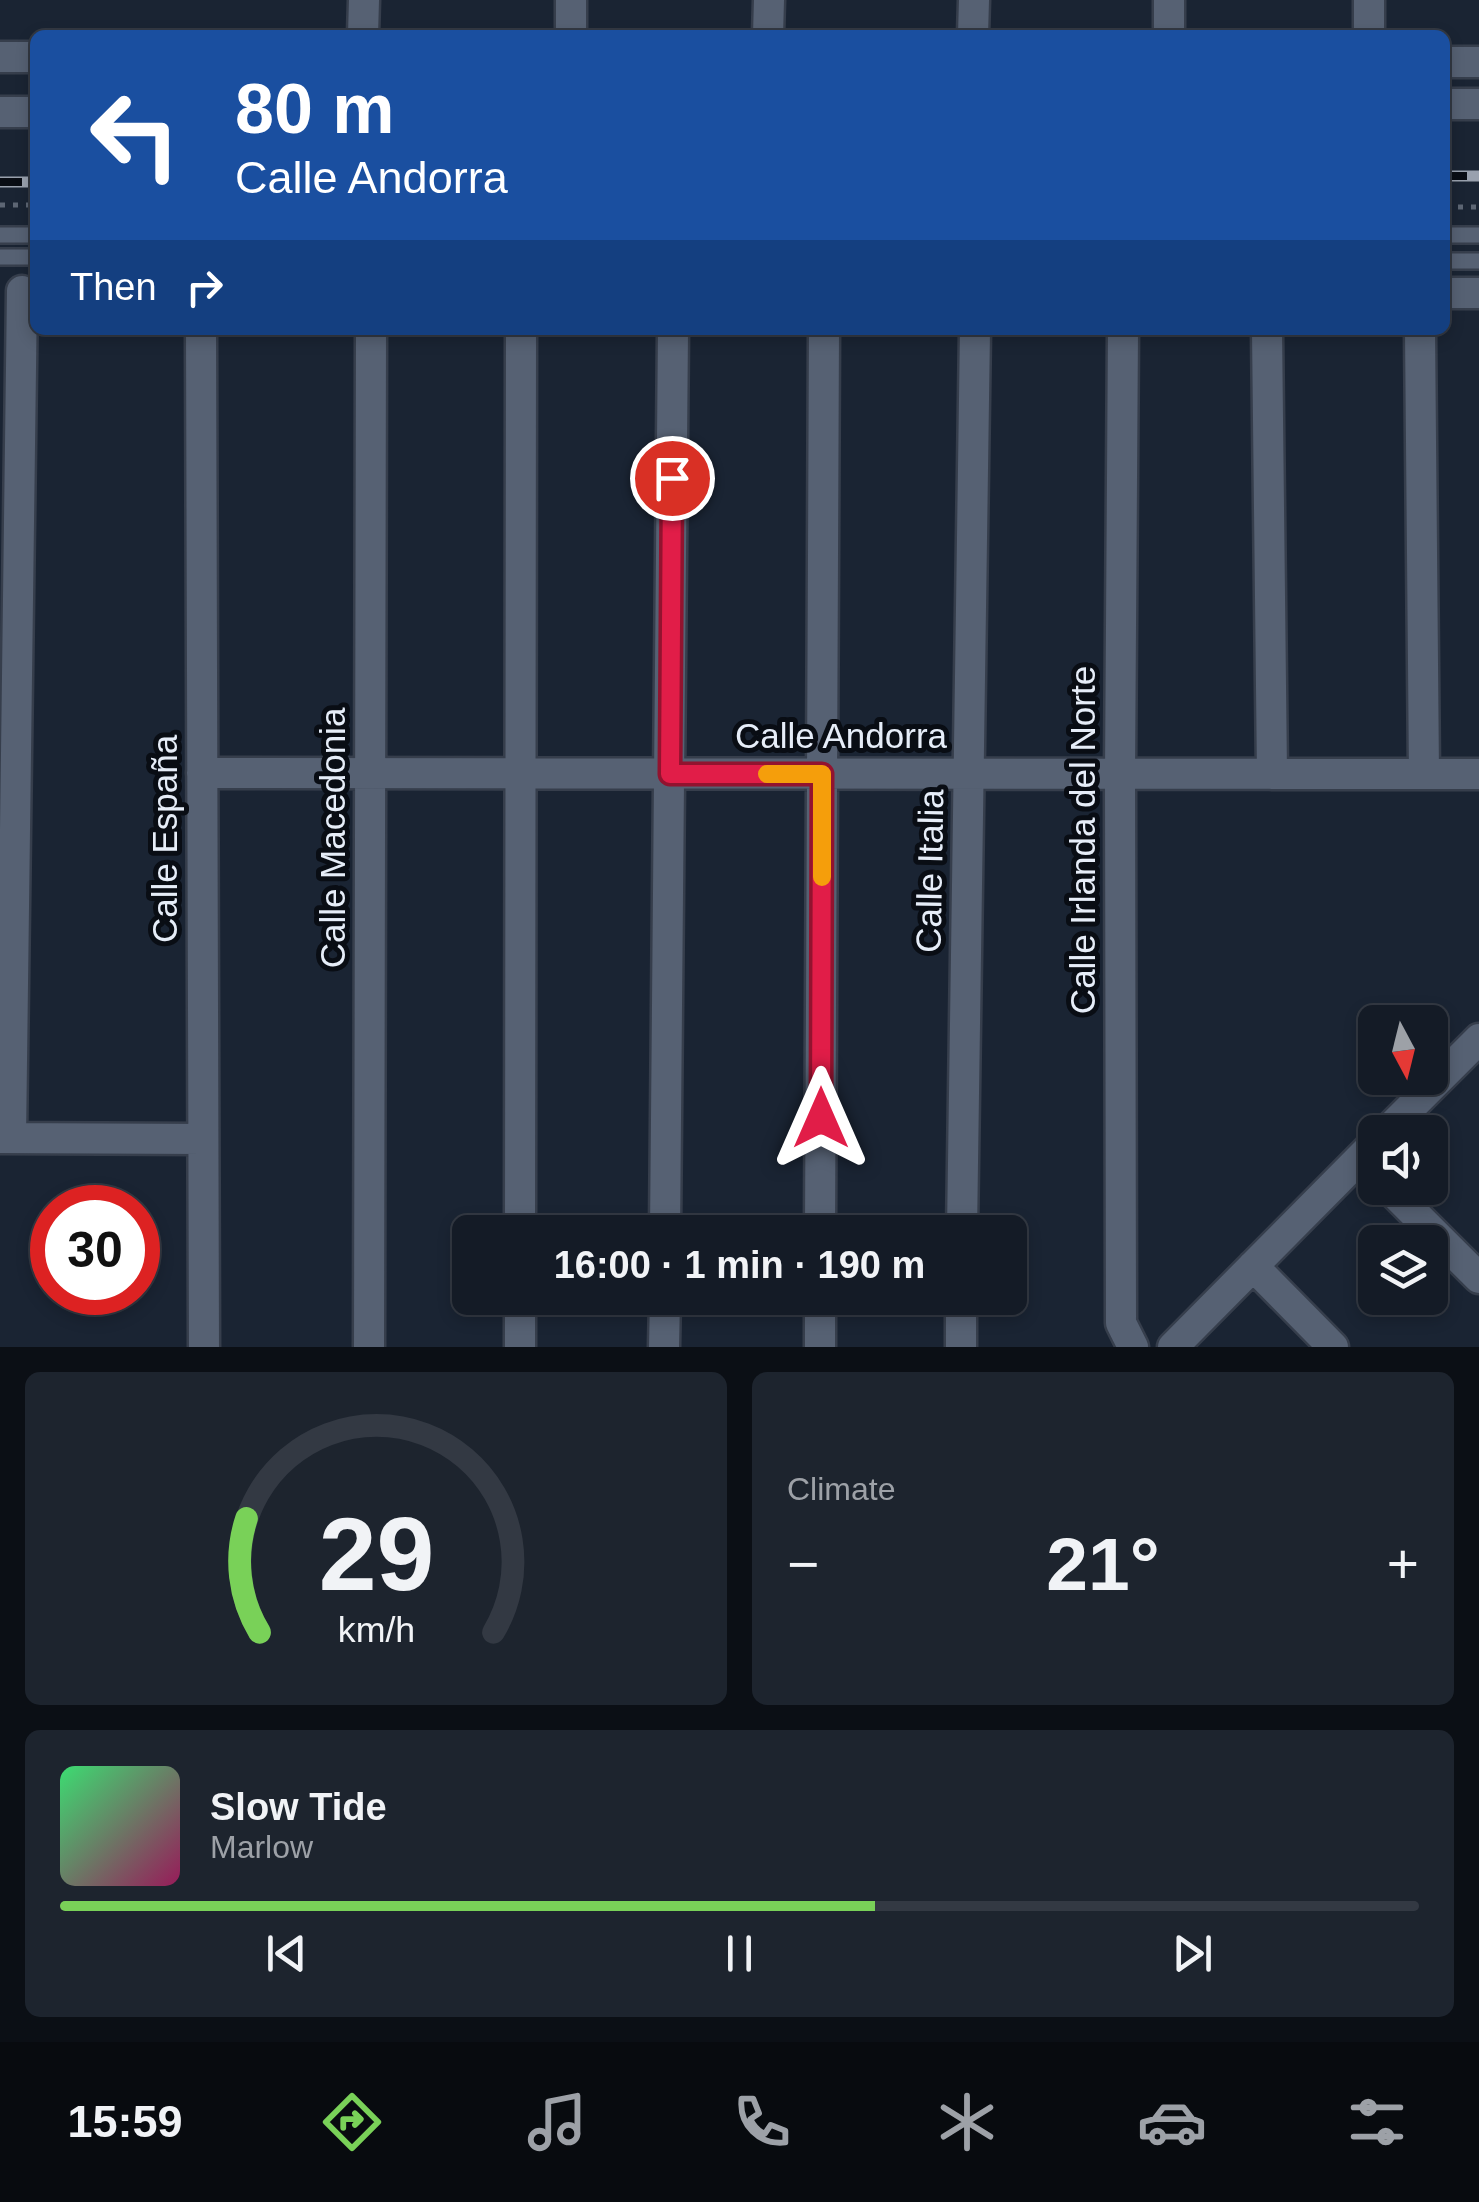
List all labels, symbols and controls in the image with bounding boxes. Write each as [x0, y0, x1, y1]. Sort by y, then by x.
icon: left [70, 70, 200, 200]
text: 80 m [235, 70, 395, 148]
text: Calle Andorra [235, 152, 508, 203]
icon: right [177, 260, 232, 315]
text: Then [70, 266, 157, 308]
pin [630, 436, 715, 521]
icon: arrive [645, 451, 700, 506]
street label: Calle Irlanda del Norte [1063, 666, 1102, 1014]
street label: Calle Macedonia [313, 707, 352, 968]
street label: Calle Andorra [735, 716, 948, 755]
street label: Calle España [145, 734, 184, 943]
street label: Calle Italia [909, 788, 950, 953]
north arrow [1358, 1005, 1448, 1095]
map controls [1358, 1005, 1448, 1315]
position arrow [769, 1066, 873, 1170]
button: sound [1358, 1115, 1448, 1205]
speed limit sign: 30 [30, 1185, 160, 1315]
button: layers [1358, 1225, 1448, 1315]
text: 16:00 · 1 min · 190 m [554, 1244, 925, 1286]
text: Climate [787, 1471, 895, 1507]
text: 29 [318, 1496, 434, 1612]
text: 21° [1046, 1522, 1160, 1606]
text: − [787, 1533, 819, 1595]
text: + [1387, 1533, 1419, 1595]
text: km/h [337, 1610, 415, 1650]
text: Slow Tide [210, 1786, 387, 1828]
text: Marlow [210, 1829, 313, 1865]
icon: previous [259, 1926, 314, 1981]
icon: pause [712, 1926, 767, 1981]
icon: next [1165, 1926, 1220, 1981]
icon: directions [317, 2087, 387, 2157]
icon: music [522, 2087, 592, 2157]
icon: phone [727, 2087, 797, 2157]
icon: climate [932, 2087, 1002, 2157]
icon: car [1137, 2087, 1207, 2157]
icon: filters [1342, 2087, 1412, 2157]
text: 15:59 [67, 2096, 183, 2147]

